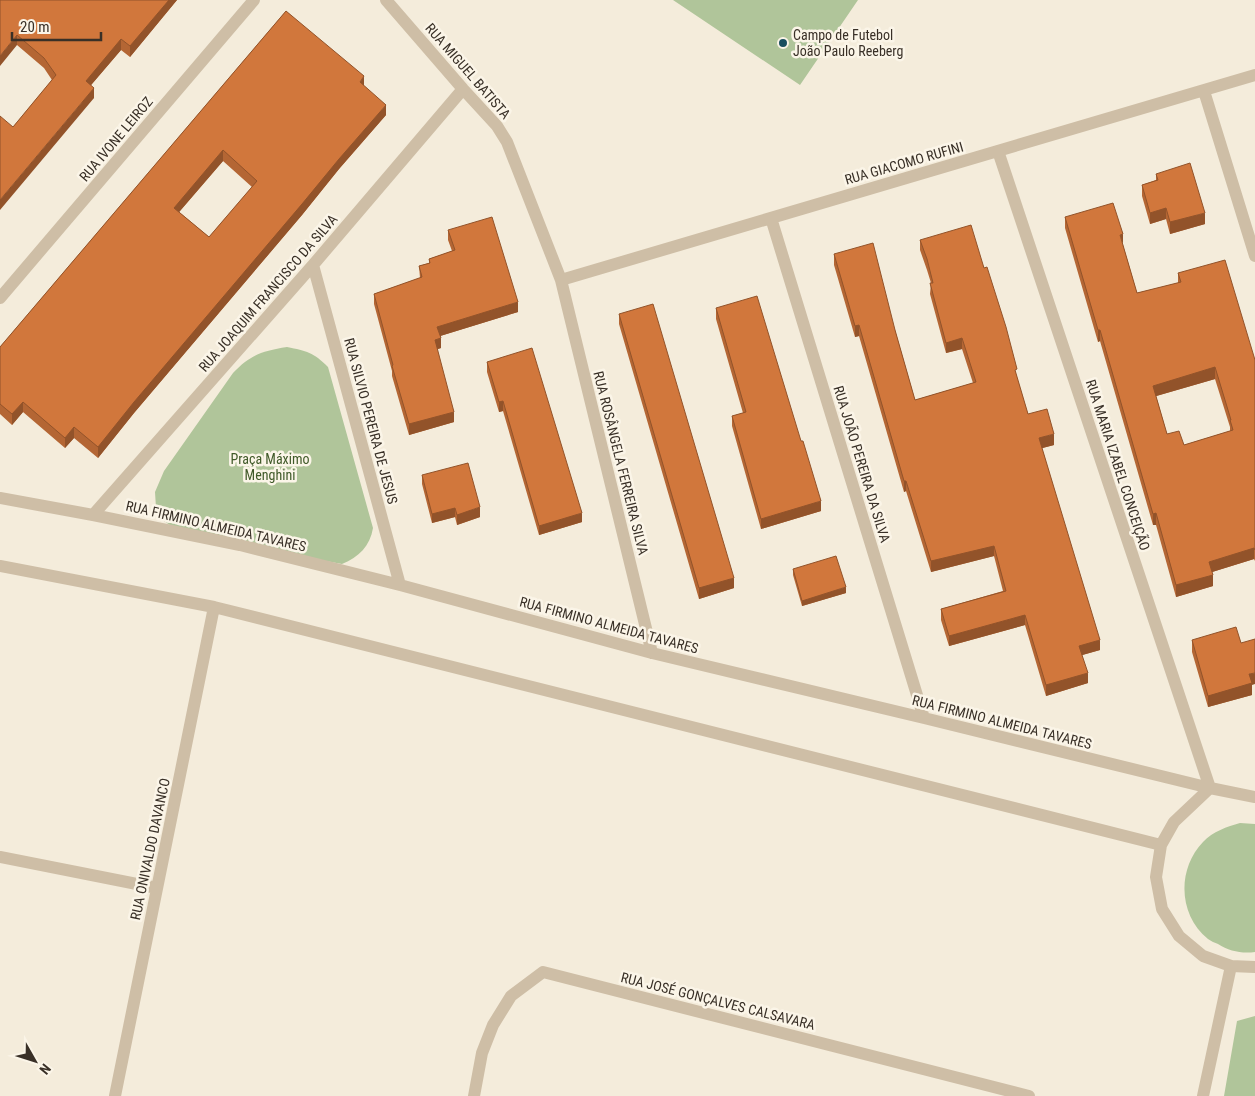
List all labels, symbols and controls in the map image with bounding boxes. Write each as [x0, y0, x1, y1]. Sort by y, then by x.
scale bar [12, 10, 101, 42]
text: 20 m [20, 18, 50, 36]
street label: RUA MIGUEL BATISTA [422, 20, 514, 122]
place label: Campo de Futebol João Paulo Reeberg [793, 27, 903, 59]
marker: Campo de Futebol João Paulo Reeberg [777, 37, 789, 49]
street label: RUA IVONE LEIROZ [76, 94, 156, 184]
street label: RUA GIACOMO RUFINI [843, 138, 965, 188]
street label: RUA JOAQUIM FRANCISCO DA SILVA [195, 211, 341, 375]
street label: RUA SILVIO PEREIRA DE JESUS [341, 336, 401, 506]
street label: RUA ROSÂNGELA FERREIRA SILVA [590, 369, 653, 557]
street label: RUA MARIA IZABEL CONCEIÇÃO [1083, 377, 1154, 552]
street label: RUA JOÃO PEREIRA DA SILVA [830, 383, 894, 544]
park label: Praça Máximo Menghini [230, 451, 310, 483]
street label: RUA FIRMINO ALMEIDA TAVARES [124, 497, 308, 555]
street label: RUA FIRMINO ALMEIDA TAVARES [518, 593, 700, 657]
street label: RUA FIRMINO ALMEIDA TAVARES [911, 692, 1093, 752]
street label: RUA ONIVALDO DAVANCO [127, 777, 173, 921]
street label: RUA JOSÉ GONÇALVES CALSAVARA [619, 968, 817, 1033]
north arrow [10, 1036, 60, 1086]
text: N [36, 1061, 54, 1078]

